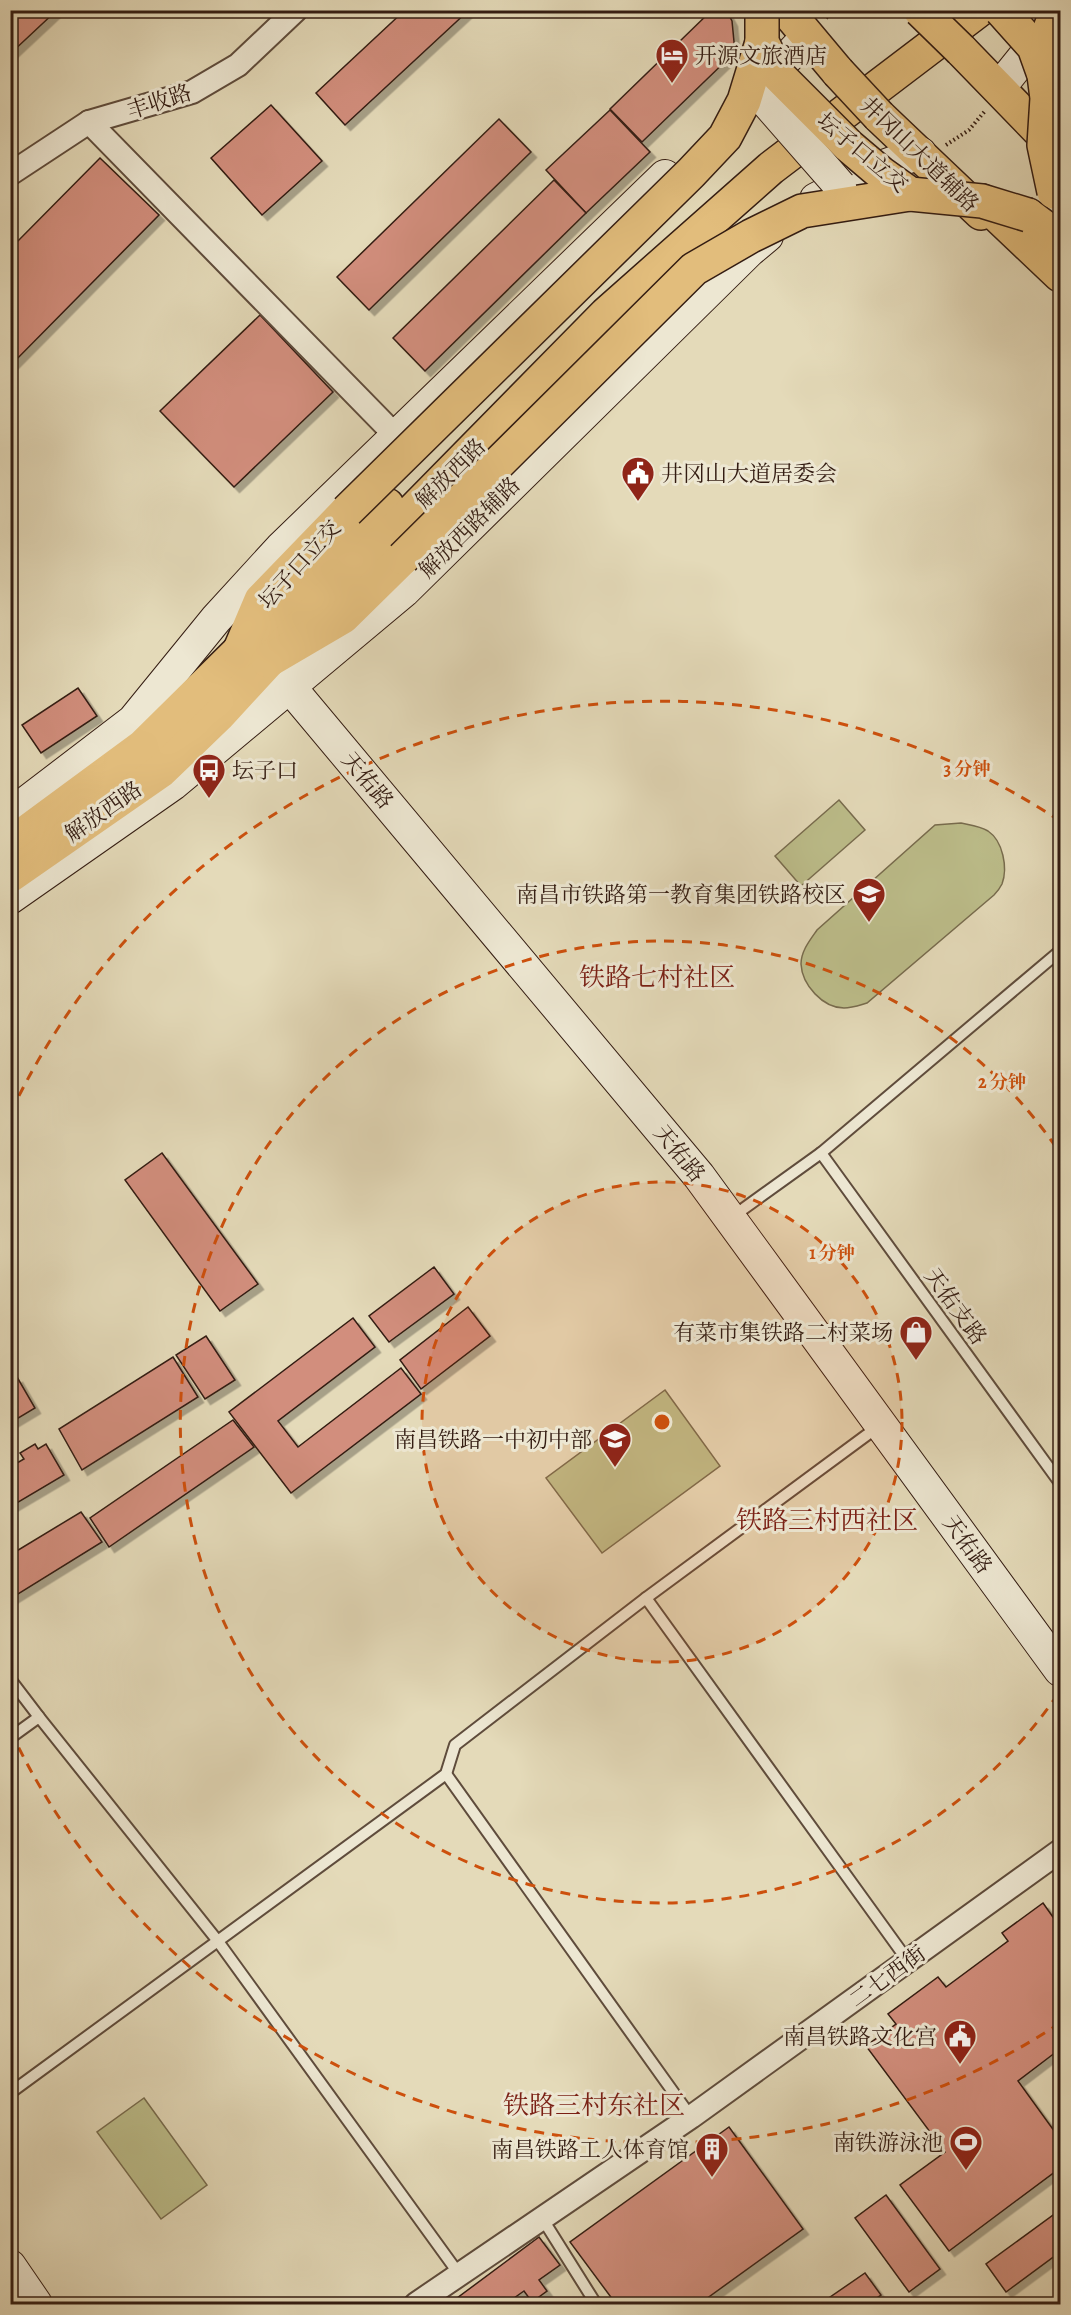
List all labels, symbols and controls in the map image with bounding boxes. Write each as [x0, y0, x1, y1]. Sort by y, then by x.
hotel icon: 开源文旅酒店 [654, 37, 690, 84]
place label: 开源文旅酒店 [695, 41, 827, 71]
street label: 丰收路 [123, 77, 195, 126]
street label: 井冈山大道辅路 [853, 90, 985, 219]
street label: 坛子口立交 [811, 106, 914, 200]
street label: 解放西路 [409, 432, 492, 515]
public building icon: 井冈山大道居委会 [620, 455, 656, 502]
place label: 井冈山大道居委会 [661, 459, 837, 489]
street label: 解放西路辅路 [412, 470, 527, 585]
street label: 坛子口立交 [252, 514, 348, 616]
street label: 天佑路 [335, 746, 400, 816]
bus stop icon: 坛子口 [191, 752, 227, 799]
place label: 坛子口 [232, 756, 298, 786]
text: 3 分钟 [944, 757, 990, 781]
street label: 解放西路 [59, 774, 148, 849]
school or university icon: 南昌市铁路第一教育集团铁路校区 [851, 876, 887, 923]
place label: 南昌市铁路第一教育集团铁路校区 [516, 880, 846, 910]
district label: 铁路七村社区 [579, 960, 735, 995]
text: 2 分钟 [978, 1070, 1026, 1094]
street label: 天佑路 [647, 1119, 712, 1189]
text: 1 分钟 [809, 1241, 855, 1265]
street label: 天佑支路 [917, 1262, 993, 1351]
shop icon: 有菜市集铁路二村菜场 [898, 1314, 934, 1361]
place label: 有菜市集铁路二村菜场 [673, 1318, 893, 1348]
centre of rings [652, 1412, 672, 1432]
school or university icon: 南昌铁路一中初中部 [597, 1421, 633, 1468]
place label: 南昌铁路一中初中部 [394, 1425, 592, 1455]
district label: 铁路三村西社区 [736, 1503, 918, 1538]
street label: 天佑路 [936, 1509, 999, 1580]
street label: 二七西街 [843, 1939, 932, 2015]
public building icon: 南昌铁路文化宫 [942, 2018, 978, 2065]
place label: 南昌铁路文化宫 [783, 2022, 937, 2052]
district label: 铁路三村东社区 [503, 2088, 685, 2123]
sports icon: 南铁游泳池 [948, 2124, 984, 2171]
place label: 南铁游泳池 [833, 2128, 943, 2158]
building icon: 南昌铁路工人体育馆 [694, 2131, 730, 2178]
place label: 南昌铁路工人体育馆 [491, 2135, 689, 2165]

